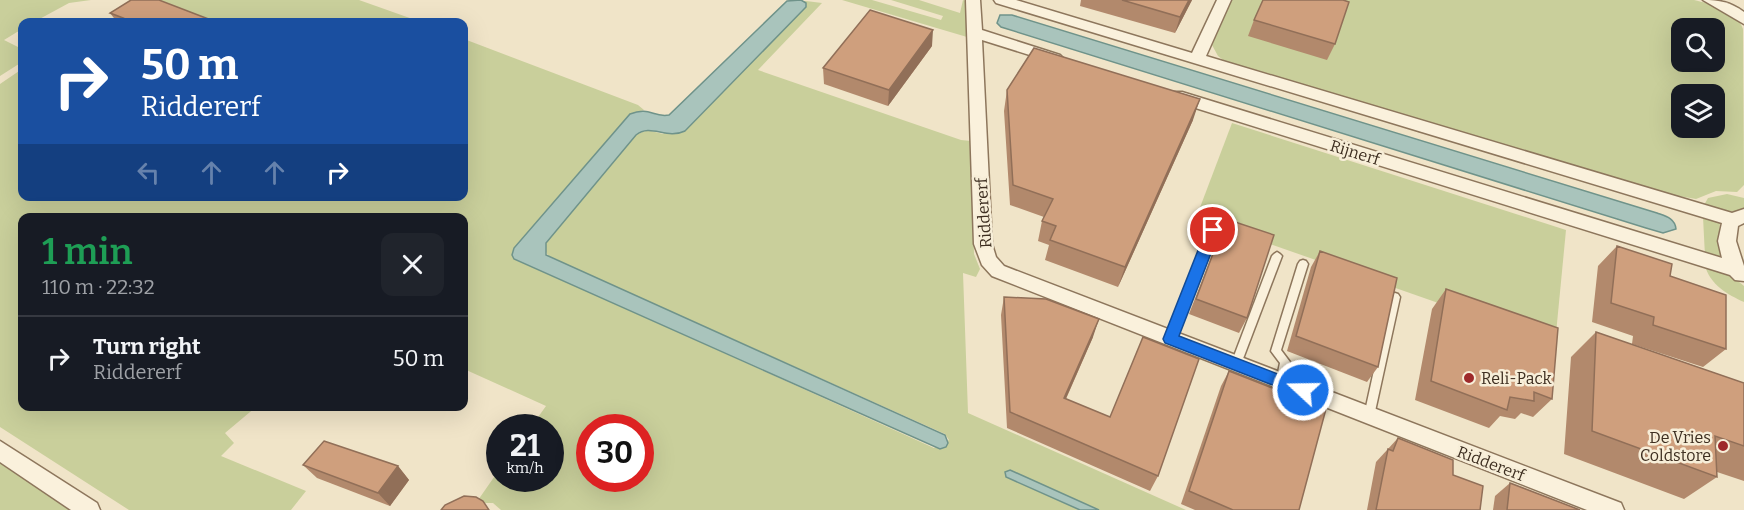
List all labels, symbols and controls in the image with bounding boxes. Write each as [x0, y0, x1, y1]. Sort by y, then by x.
map controls [1671, 18, 1725, 138]
button: search [1671, 18, 1725, 72]
text: 50 m [141, 40, 238, 90]
icon: right [42, 42, 120, 120]
button: layers [1671, 84, 1725, 138]
text: Riddererf [141, 91, 260, 123]
street label: Rijnerf [1328, 136, 1383, 169]
icon: left [132, 156, 165, 189]
icon: ahead [195, 156, 228, 189]
icon: ahead [258, 156, 291, 189]
icon: right [321, 156, 354, 189]
street label: Riddererf [971, 176, 995, 249]
pin [1187, 204, 1238, 255]
icon: arrive [1196, 213, 1229, 246]
text: 1 min [42, 230, 133, 274]
button: close [381, 233, 444, 296]
text: 110 m · 22:32 [42, 275, 155, 299]
text: Turn right [93, 333, 201, 360]
icon: right [42, 342, 75, 375]
text: 50 m [393, 345, 444, 372]
position arrow [1271, 358, 1335, 422]
text: Riddererf [93, 360, 181, 384]
place label: Reli-Pack [1481, 369, 1551, 388]
marker: Reli-Pack [1462, 371, 1476, 385]
speed limit sign: 30 [576, 414, 654, 492]
text: 21 [510, 428, 540, 464]
place label: De Vries Coldstore [1640, 428, 1711, 465]
marker: De Vries Coldstore [1716, 439, 1730, 453]
street label: Riddererf [1454, 442, 1529, 486]
text: km/h [506, 459, 544, 477]

